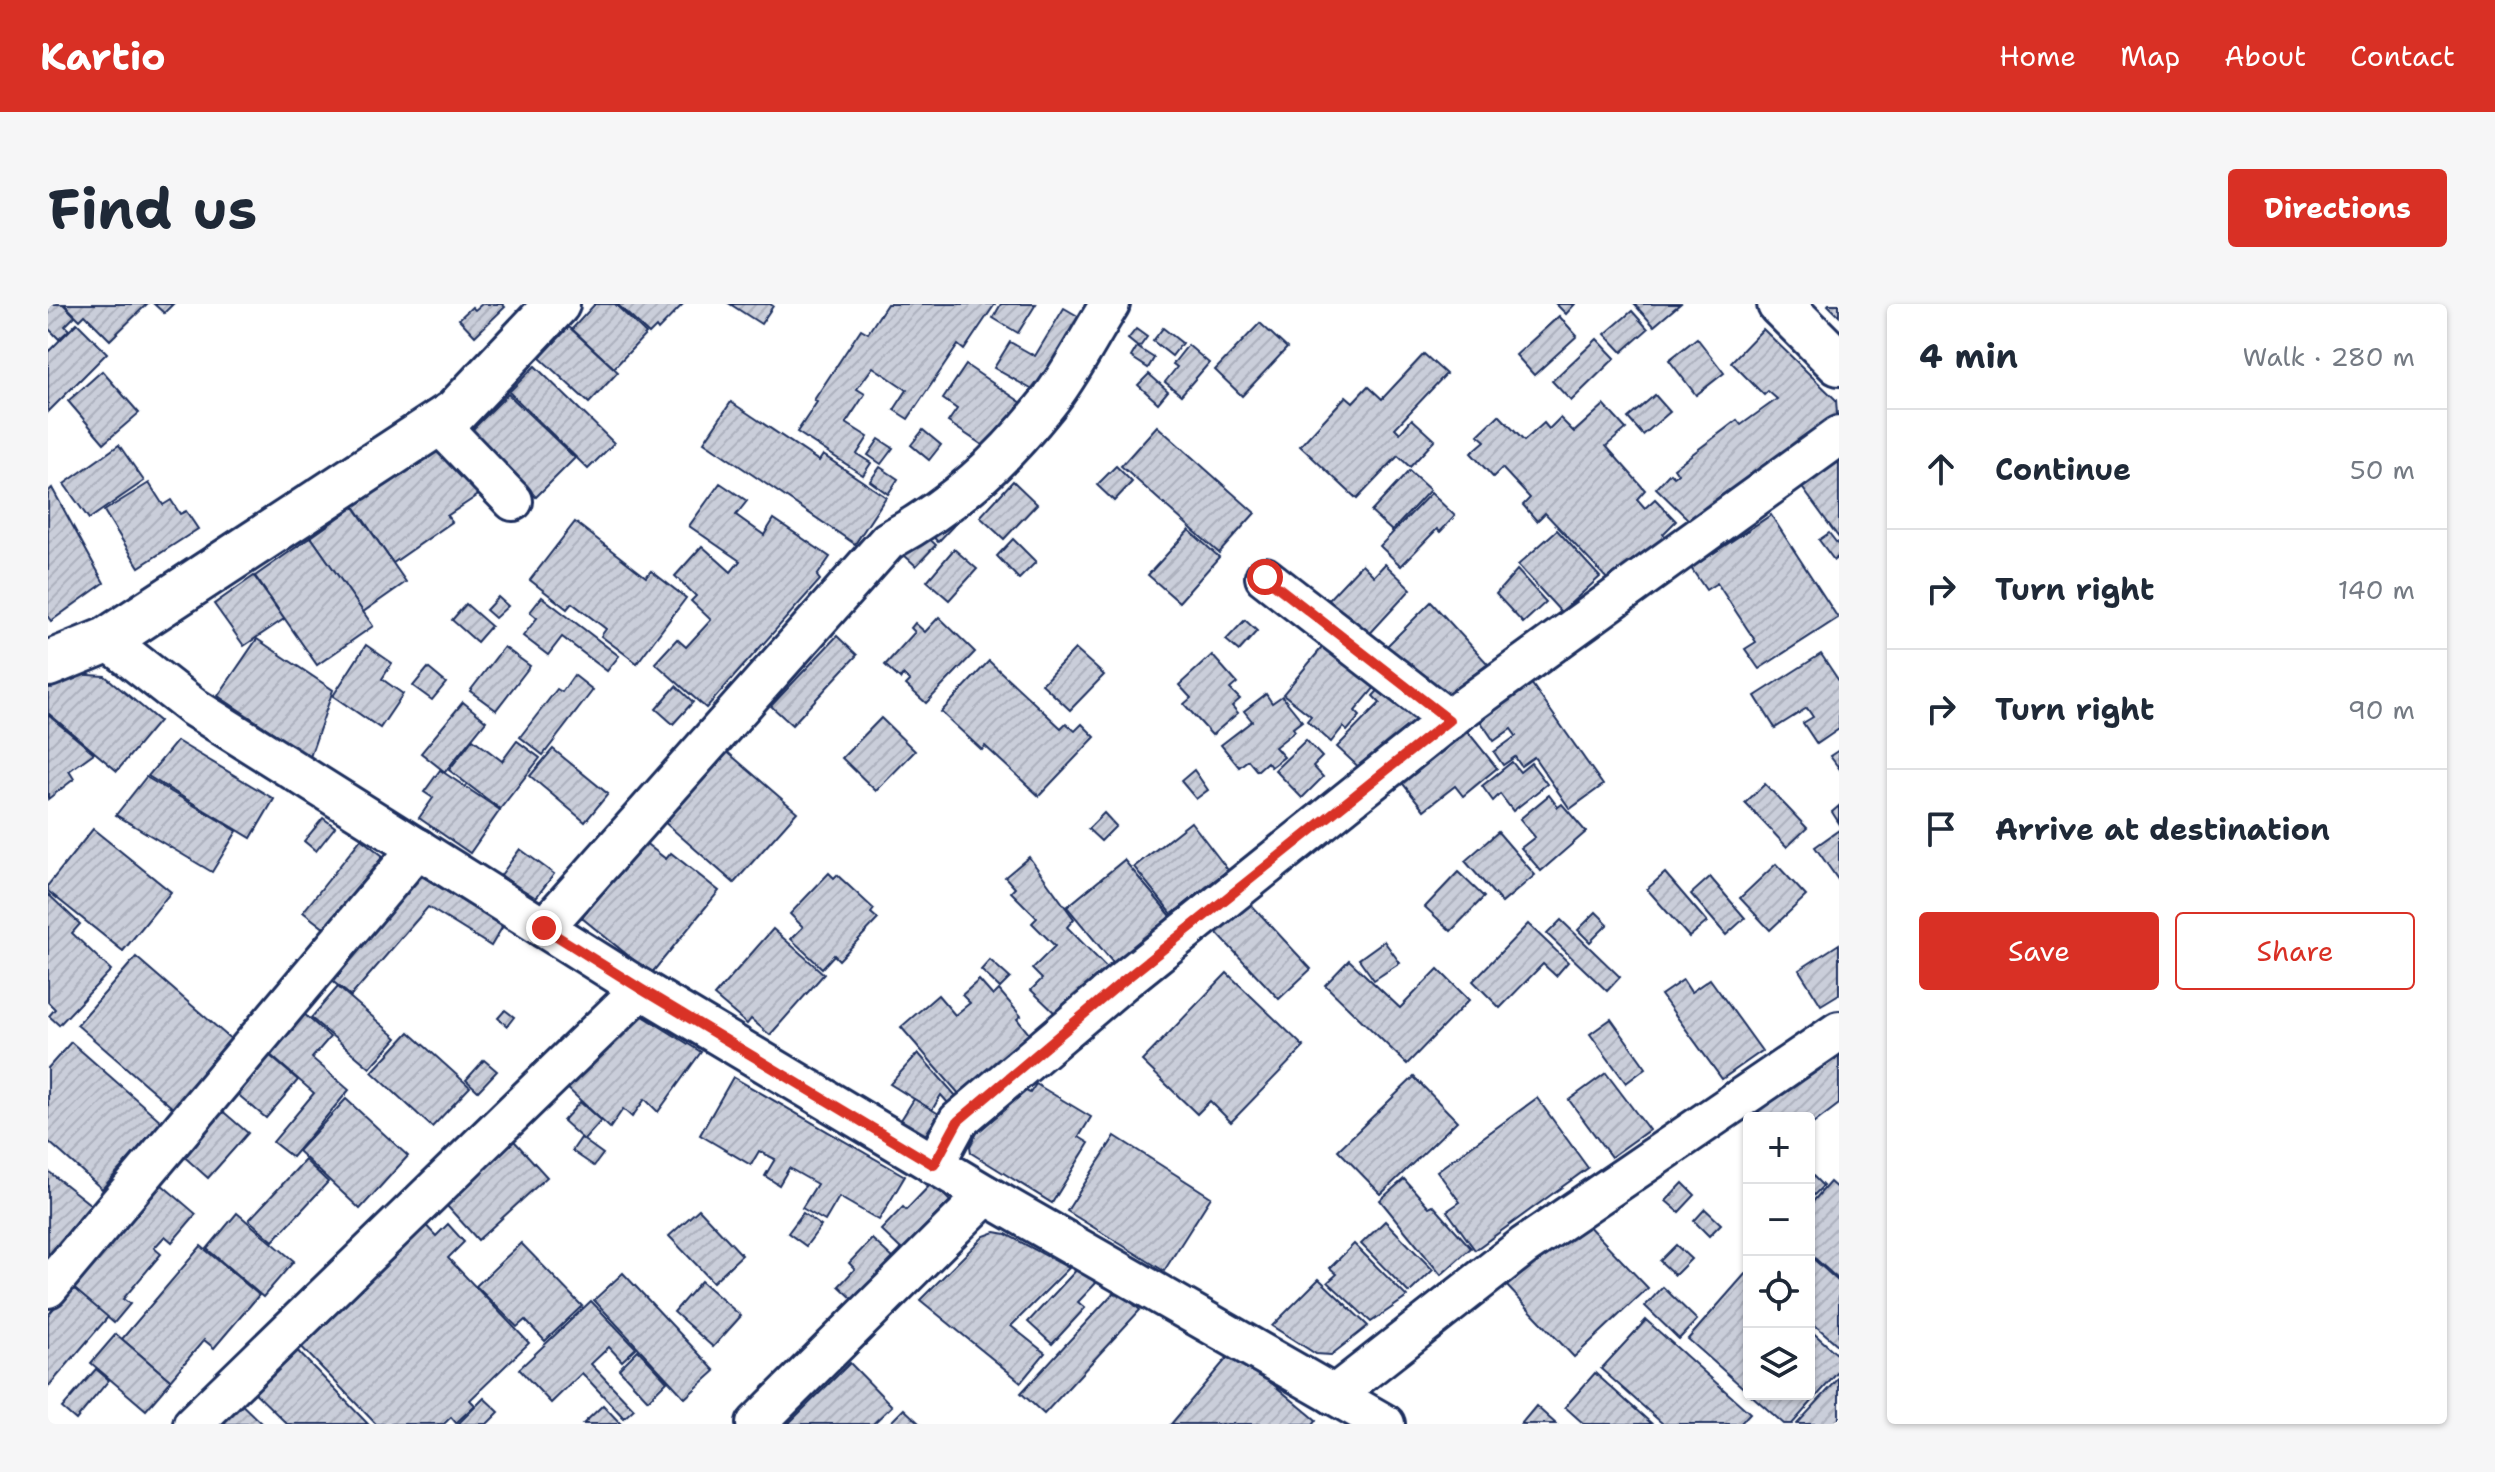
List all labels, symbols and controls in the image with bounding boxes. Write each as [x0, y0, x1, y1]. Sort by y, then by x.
text: Kartio [40, 31, 166, 82]
text: Home [1999, 37, 2076, 75]
text: Map [2120, 37, 2180, 75]
text: About [2224, 37, 2306, 75]
text: Contact [2350, 37, 2455, 75]
button: Directions [2228, 169, 2447, 247]
text: Find us [48, 171, 257, 246]
text: 4 min [1919, 333, 2018, 379]
text: Walk · 280 m [2243, 339, 2415, 374]
icon: ahead [1919, 447, 1963, 491]
text: Continue [1995, 449, 2131, 490]
text: 50 m [2350, 452, 2415, 487]
route start [1247, 559, 1283, 595]
icon: right [1919, 567, 1963, 611]
text: Turn right [1995, 569, 2154, 610]
text: 140 m [2338, 572, 2415, 607]
icon: right [1919, 687, 1963, 731]
text: Turn right [1995, 689, 2154, 730]
text: 90 m [2348, 692, 2415, 727]
icon: arrive [1919, 807, 1963, 851]
text: Arrive at destination [1995, 809, 2330, 850]
route end [526, 910, 562, 946]
button: Save [1919, 912, 2159, 990]
button: Share [2175, 912, 2415, 990]
map controls [1743, 1112, 1815, 1400]
button: + [1743, 1112, 1815, 1184]
button: − [1743, 1184, 1815, 1256]
button: locate [1743, 1256, 1815, 1328]
button: layers [1743, 1328, 1815, 1400]

